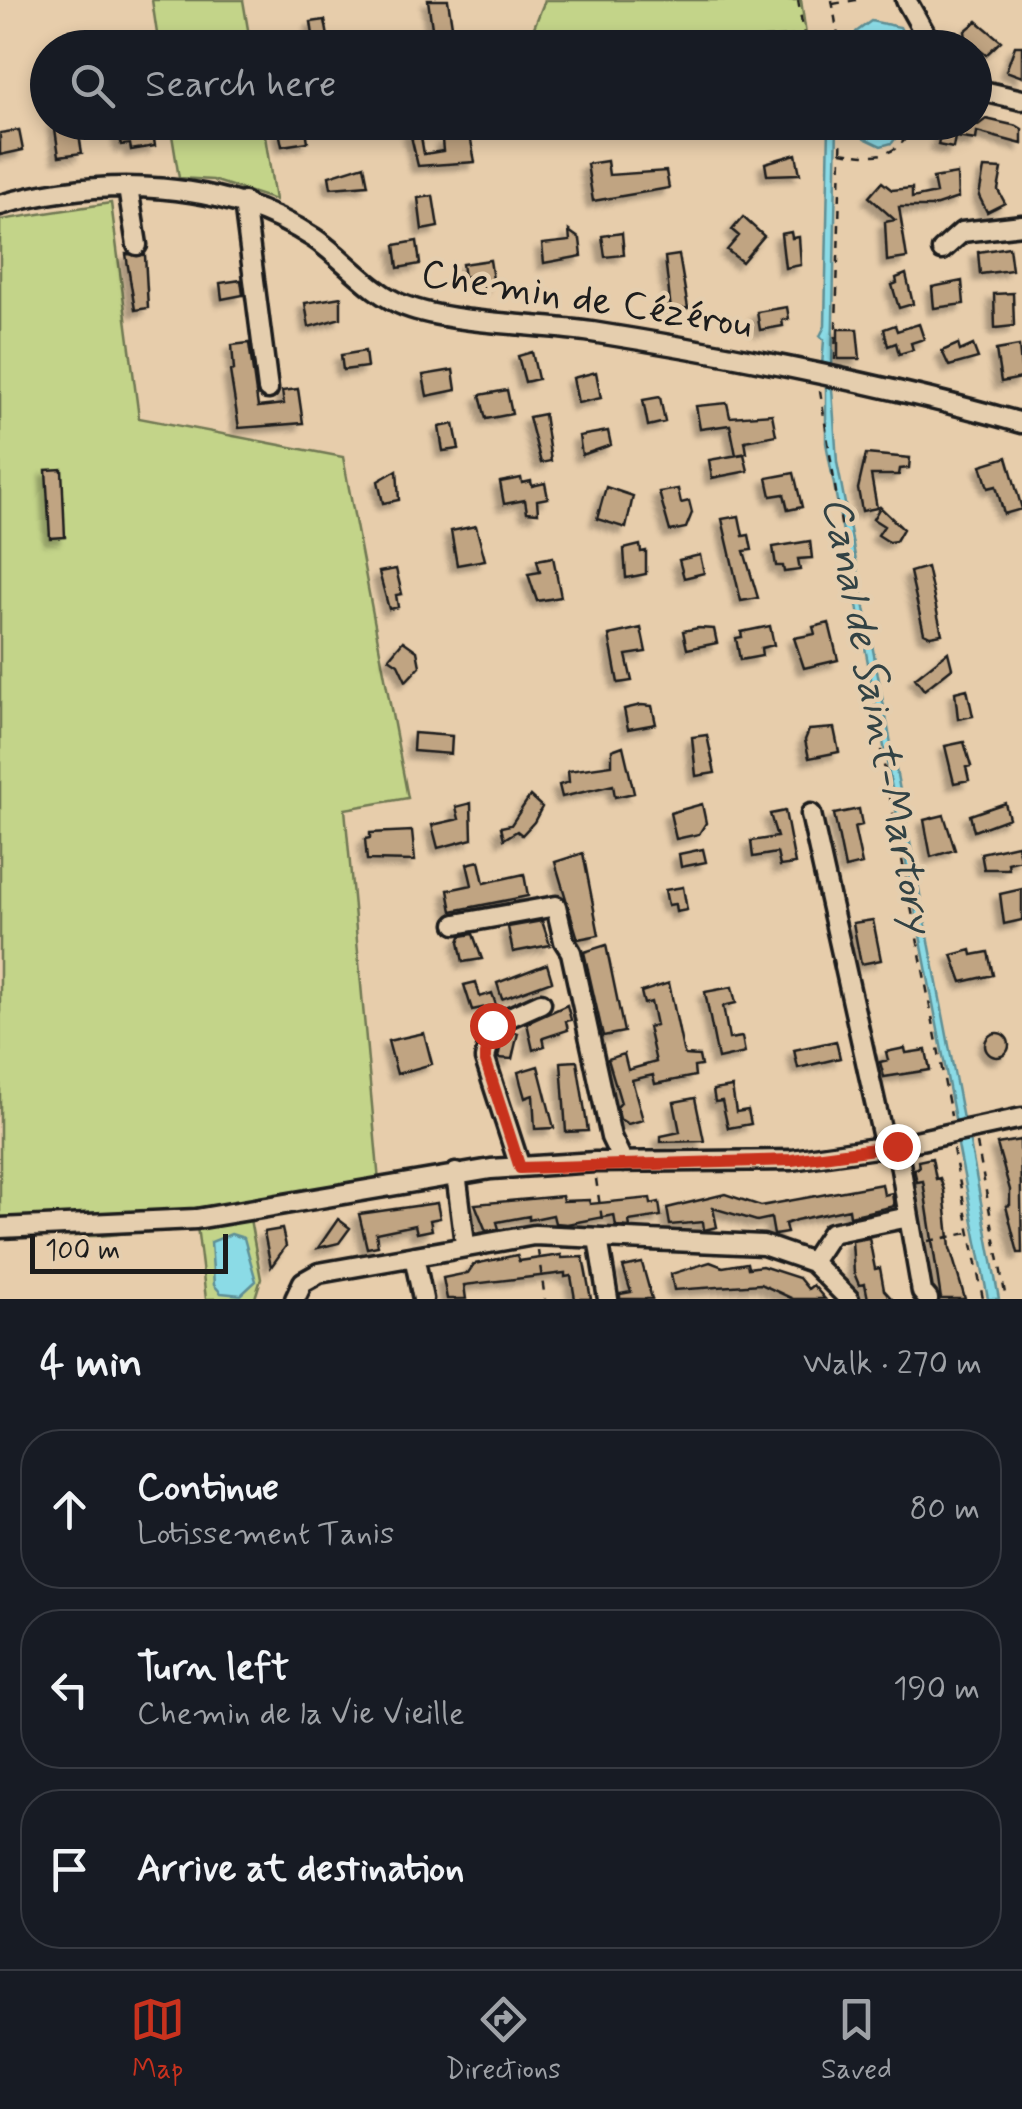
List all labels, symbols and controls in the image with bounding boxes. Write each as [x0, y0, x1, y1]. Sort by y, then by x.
search box [30, 30, 992, 140]
icon: search [65, 58, 120, 113]
text: Search here [145, 61, 336, 110]
street label: Chemin de Cézérou [417, 248, 756, 352]
water label: Canal de Saint-Martory [807, 492, 946, 940]
route start [470, 1003, 516, 1049]
route end [875, 1124, 921, 1170]
scale bar [30, 1229, 228, 1274]
text: 100 m [45, 1233, 120, 1270]
text: 4 min [40, 1337, 142, 1392]
text: Walk · 270 m [803, 1343, 982, 1385]
text: Continue [137, 1464, 279, 1513]
icon: ahead [42, 1482, 97, 1537]
text: 80 m [910, 1488, 980, 1530]
text: Lotissement Tanis [137, 1513, 394, 1555]
text: Turn left [137, 1644, 289, 1693]
icon: left [42, 1662, 97, 1717]
text: 190 m [893, 1668, 980, 1710]
text: Chemin de la Vie Vieille [137, 1693, 465, 1735]
icon: arrive [42, 1842, 97, 1897]
text: Arrive at destination [137, 1845, 464, 1894]
tab: Map [130, 1992, 185, 2089]
tab: Directions [446, 1992, 561, 2089]
tab: Saved [821, 1992, 892, 2089]

